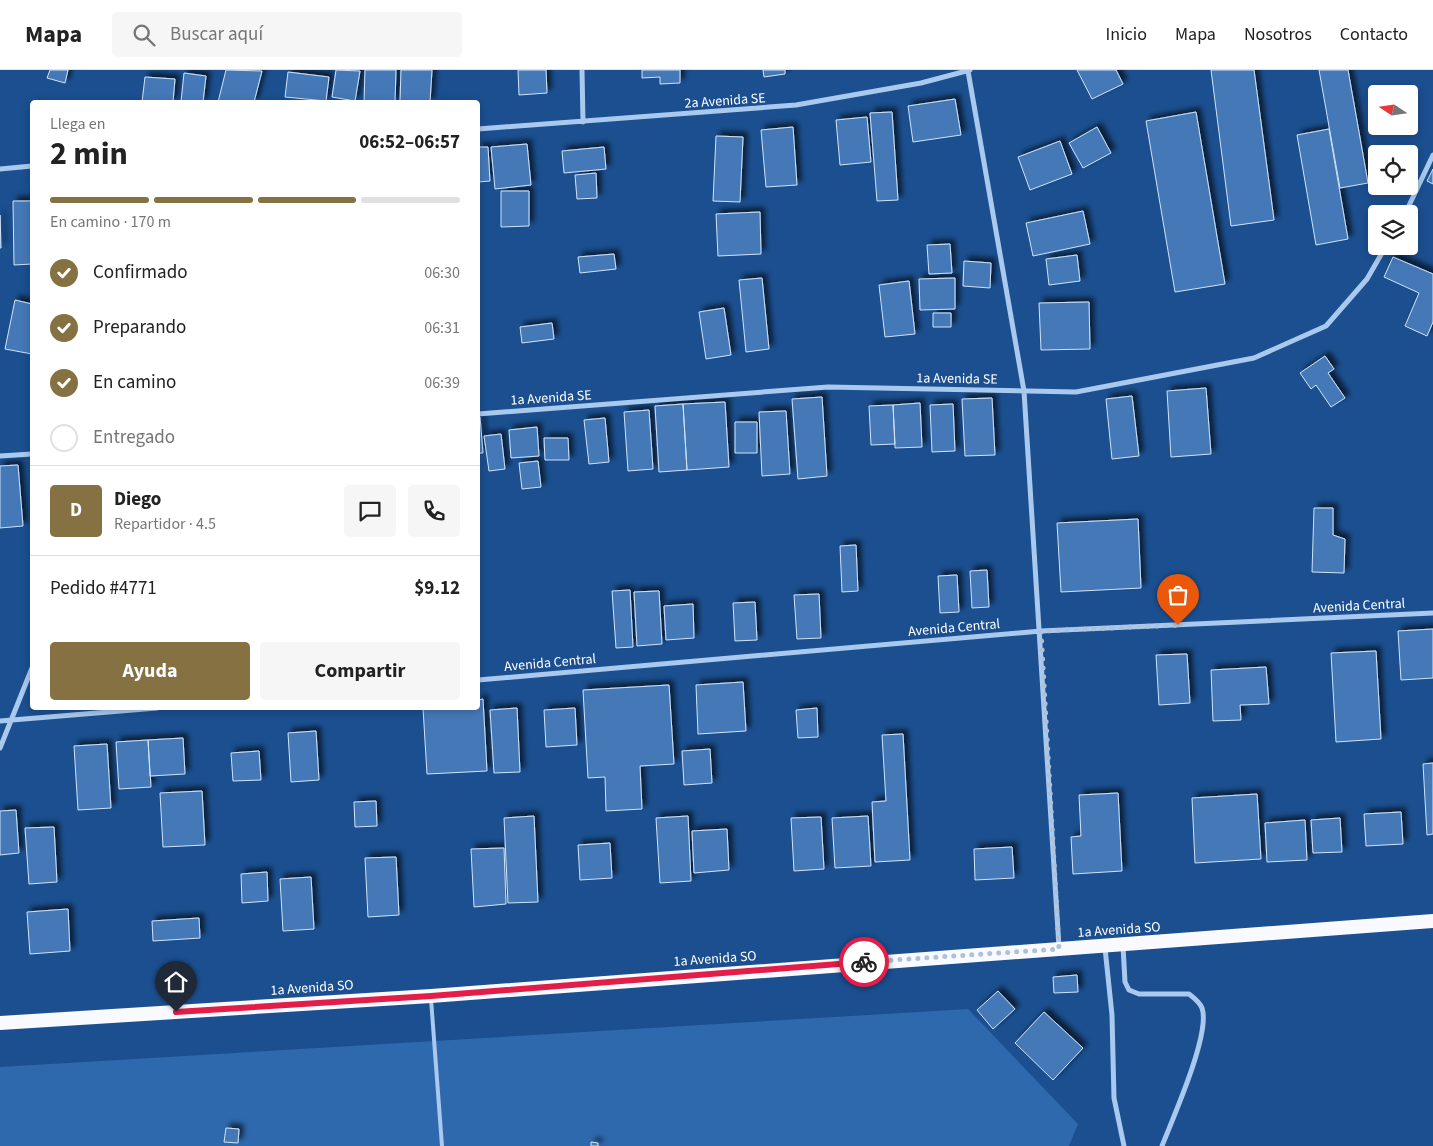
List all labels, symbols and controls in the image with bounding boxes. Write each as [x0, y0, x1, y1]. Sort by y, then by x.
search box [112, 12, 462, 57]
text: Mapa [25, 17, 82, 52]
icon: search [130, 21, 158, 49]
text: Buscar aquí [170, 21, 263, 48]
text: Inicio [1106, 22, 1147, 47]
text: Mapa [1175, 22, 1216, 47]
text: Nosotros [1244, 22, 1312, 47]
text: Contacto [1340, 22, 1408, 47]
north arrow [1368, 85, 1418, 135]
map controls [1368, 85, 1418, 255]
street label: 2a Avenida SE [684, 88, 766, 114]
text: Llega en [50, 113, 105, 135]
text: 06:52–06:57 [359, 129, 460, 156]
text: 2 min [50, 131, 128, 177]
button: locate [1368, 145, 1418, 195]
button: layers [1368, 205, 1418, 255]
text: En camino · 170 m [50, 211, 171, 233]
icon: check [50, 259, 78, 287]
text: Confirmado [93, 259, 188, 286]
text: 06:30 [424, 262, 460, 284]
icon: check [50, 314, 78, 342]
text: Preparando [93, 314, 186, 341]
text: 06:31 [424, 317, 460, 339]
street label: 1a Avenida SE [916, 368, 998, 390]
icon: check [50, 369, 78, 397]
text: En camino [93, 369, 176, 396]
text: 06:39 [424, 372, 460, 394]
street label: 1a Avenida SE [510, 385, 592, 411]
text: Entregado [93, 424, 175, 451]
button: chat [344, 485, 396, 537]
button: phone [408, 485, 460, 537]
text: Diego [114, 486, 161, 513]
text: D [70, 497, 82, 524]
text: Repartidor · 4.5 [114, 513, 216, 535]
pin [1157, 574, 1199, 625]
text: Pedido #4771 [50, 575, 157, 602]
text: $9.12 [414, 575, 460, 602]
icon: bag [1164, 581, 1192, 609]
street label: Avenida Central [1313, 594, 1406, 618]
street label: Avenida Central [907, 614, 1001, 642]
button: Ayuda [50, 642, 250, 700]
button: Compartir [260, 642, 460, 700]
street label: Avenida Central [503, 649, 597, 677]
street label: 1a Avenida SO [1077, 917, 1161, 943]
courier [839, 937, 889, 987]
street label: 1a Avenida SO [673, 946, 757, 972]
icon: bike [850, 948, 878, 976]
pin [155, 961, 197, 1012]
icon: home [162, 968, 190, 996]
street label: 1a Avenida SO [270, 975, 354, 1001]

